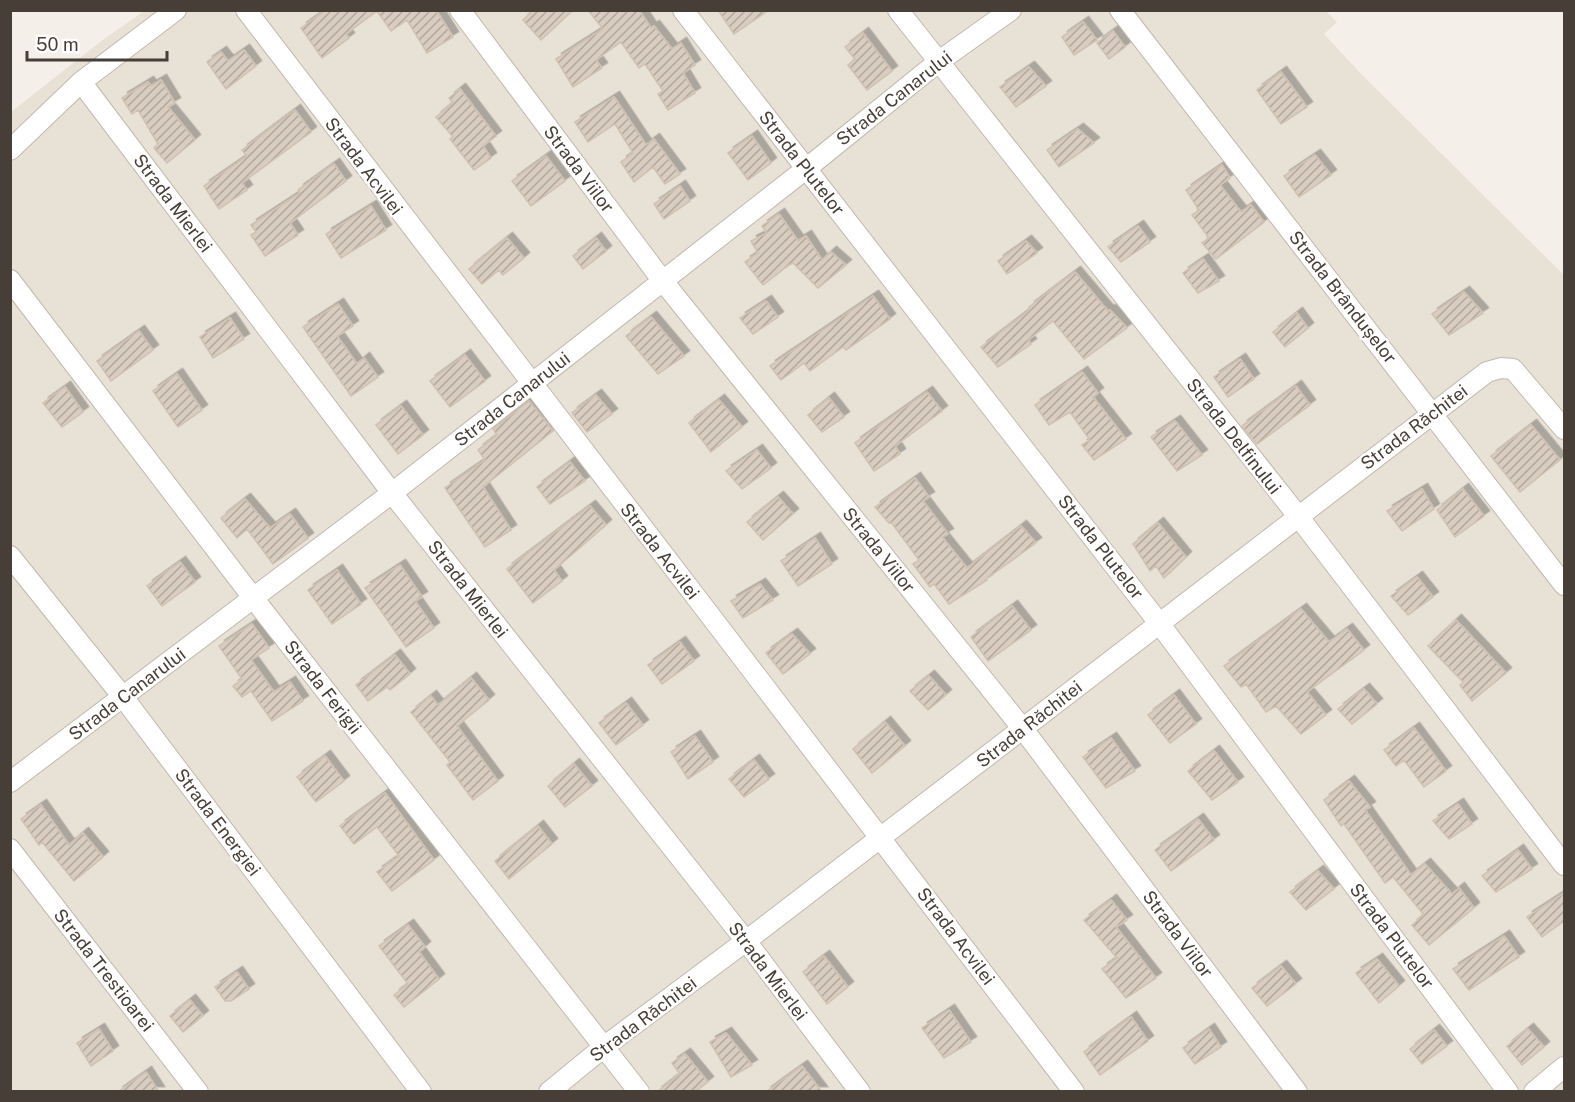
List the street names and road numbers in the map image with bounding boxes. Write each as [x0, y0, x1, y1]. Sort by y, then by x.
street label: Strada Canarului [832, 46, 956, 150]
street label: Strada Plutelor [755, 107, 849, 219]
street label: Strada Acvilei [321, 113, 407, 219]
street label: Strada Viilor [539, 121, 619, 217]
street label: Strada Mierlei [129, 150, 217, 256]
street label: Strada Brândușelor [1285, 227, 1401, 367]
street label: Strada Canarului [450, 347, 574, 451]
street label: Strada Delfinului [1182, 374, 1286, 498]
street label: Strada Răchitei [1356, 380, 1472, 474]
street label: Strada Plutelor [1054, 491, 1148, 603]
street label: Strada Acvilei [616, 499, 704, 603]
street label: Strada Viilor [838, 503, 920, 597]
street label: Strada Mierlei [423, 536, 513, 642]
street label: Strada Ferigii [280, 636, 366, 738]
street label: Strada Canarului [64, 643, 190, 745]
street label: Strada Răchitei [972, 676, 1086, 772]
street label: Strada Energiei [171, 764, 265, 880]
street label: Strada Plutelor [1345, 879, 1439, 993]
street label: Strada Acvilei [913, 883, 999, 989]
street label: Strada Viilor [1138, 886, 1218, 982]
street label: Strada Trestioarei [50, 905, 158, 1035]
street label: Strada Mierlei [724, 918, 812, 1024]
street label: Strada Răchitei [585, 972, 701, 1066]

